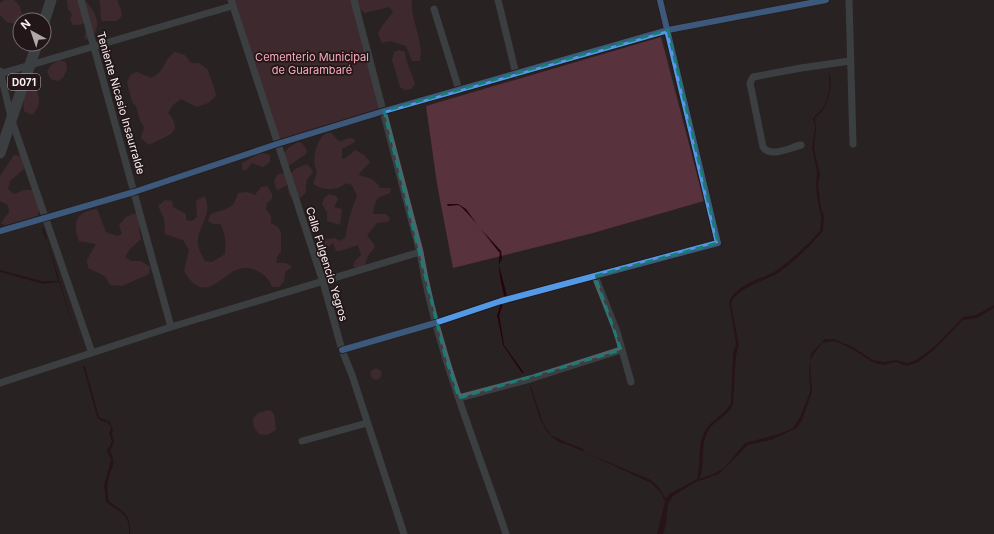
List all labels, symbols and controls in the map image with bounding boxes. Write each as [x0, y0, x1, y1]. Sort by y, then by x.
north arrow [12, 12, 52, 52]
text: N [18, 16, 33, 32]
street label: Teniente Nicasio Insaurralde [94, 30, 148, 176]
park label: Cementerio Municipal de Guarambaré [255, 50, 369, 77]
road number: D071 [8, 74, 40, 90]
street label: Calle Fulgencio Yegros [303, 205, 351, 323]

